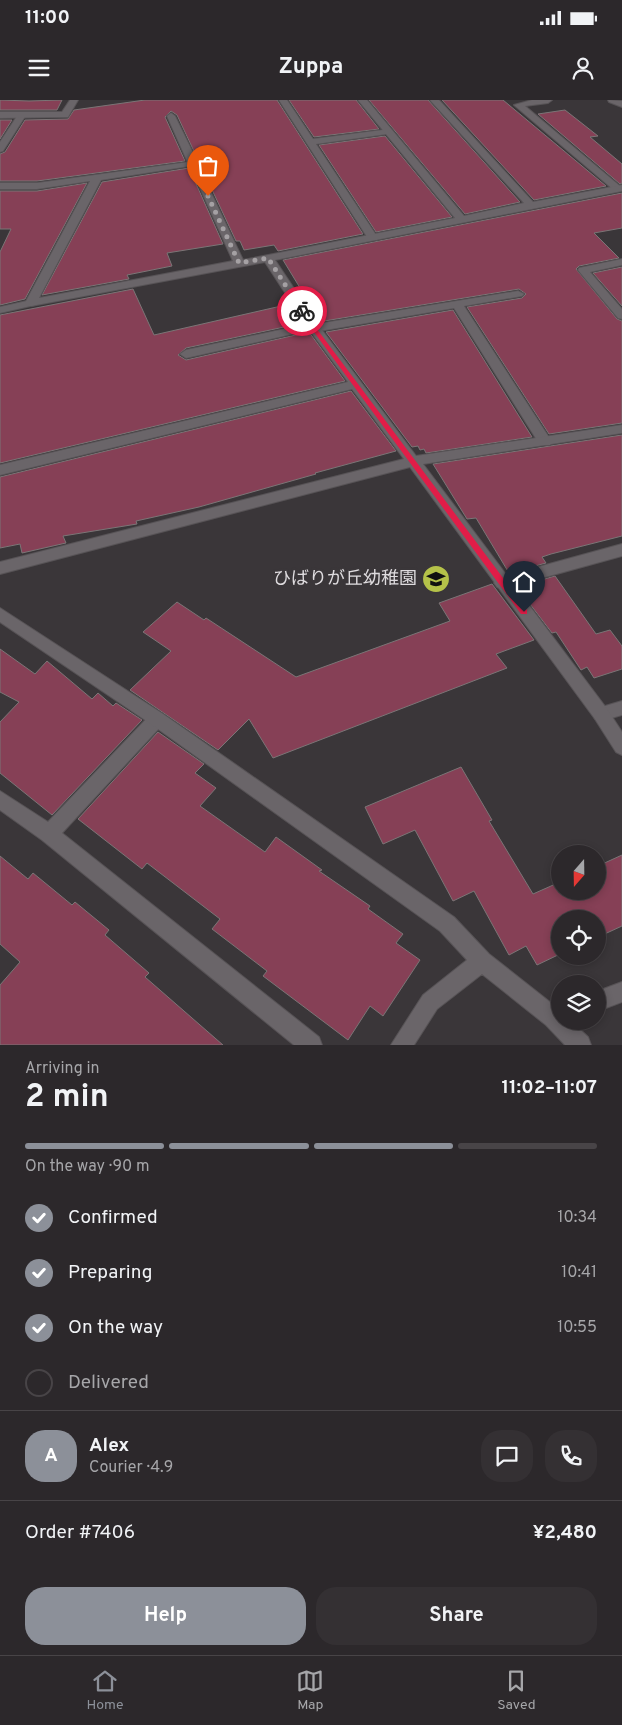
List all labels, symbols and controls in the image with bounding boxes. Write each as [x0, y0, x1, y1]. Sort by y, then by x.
text: 11:00 [25, 6, 70, 30]
icon: menu [25, 54, 53, 82]
text: Zuppa [279, 54, 343, 81]
icon: person [569, 54, 597, 82]
pin [187, 145, 229, 196]
icon: bag [194, 152, 222, 180]
courier [277, 286, 327, 336]
icon: bike [288, 297, 316, 325]
pin [503, 561, 545, 612]
school or university icon: ひばりが丘幼稚園 [421, 564, 451, 594]
place label: ひばりが丘幼稚園 [273, 568, 417, 591]
icon: home [510, 568, 538, 596]
north arrow [551, 845, 606, 900]
map controls [551, 845, 606, 1030]
button: locate [551, 910, 606, 965]
button: layers [551, 975, 606, 1030]
text: Arriving in [25, 1059, 100, 1079]
text: 11:02–11:07 [501, 1076, 597, 1100]
text: 2 min [25, 1078, 109, 1118]
text: On the way · 90 m [25, 1157, 150, 1177]
icon: check [25, 1204, 53, 1232]
text: Confirmed [68, 1206, 158, 1230]
text: 10:34 [558, 1208, 597, 1228]
icon: check [25, 1259, 53, 1287]
text: Preparing [68, 1261, 152, 1285]
text: 10:41 [561, 1263, 597, 1283]
icon: check [25, 1314, 53, 1342]
text: On the way [68, 1316, 163, 1340]
text: 10:55 [557, 1318, 597, 1338]
text: Delivered [68, 1371, 149, 1395]
button: chat [481, 1430, 533, 1482]
button: phone [545, 1430, 597, 1482]
text: Alex [89, 1434, 129, 1458]
text: A [44, 1444, 58, 1468]
text: Courier · 4.9 [89, 1458, 173, 1478]
text: Order #7406 [25, 1521, 135, 1545]
text: ¥2,480 [533, 1521, 597, 1545]
button: Help [25, 1587, 306, 1645]
button: Share [316, 1587, 597, 1645]
tab: Home [86, 1667, 124, 1714]
tab: Map [296, 1667, 324, 1714]
tab: Saved [497, 1667, 536, 1714]

